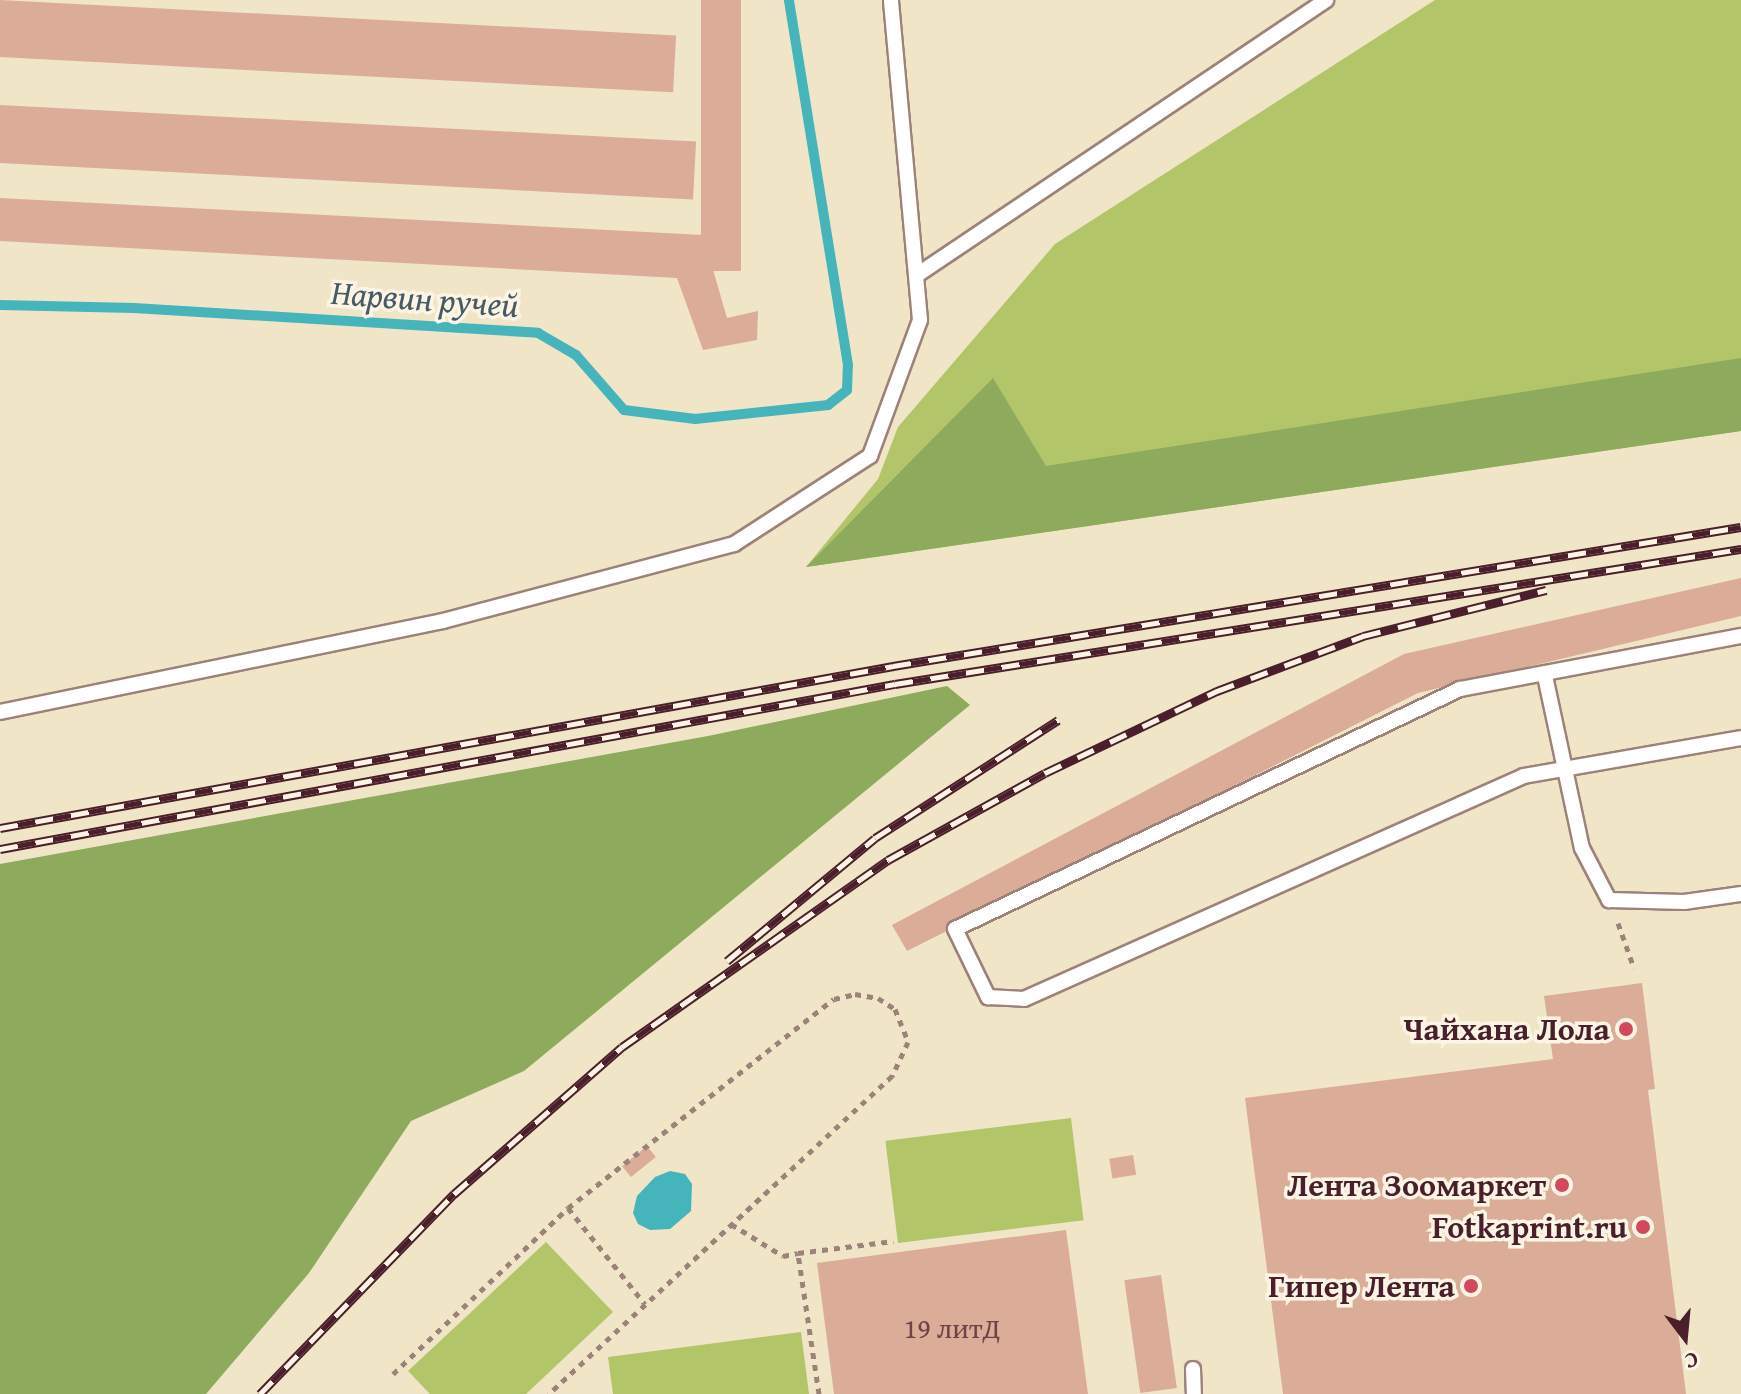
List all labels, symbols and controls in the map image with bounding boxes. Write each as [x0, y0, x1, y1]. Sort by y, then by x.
water label: Нарвин ручей [330, 271, 520, 325]
place label: Чайхана Лола [1403, 1010, 1610, 1048]
marker: Чайхана Лола [1617, 1020, 1635, 1038]
place label: Лента Зоомаркет [1287, 1166, 1546, 1204]
marker: Лента Зоомаркет [1553, 1176, 1571, 1194]
place label: Fotkaprint.ru [1432, 1208, 1627, 1246]
marker: Fotkaprint.ru [1634, 1218, 1652, 1236]
place label: Гипер Лента [1268, 1267, 1455, 1305]
marker: Гипер Лента [1462, 1277, 1480, 1295]
north arrow [1645, 1298, 1725, 1378]
house number: 19 литД [904, 1311, 1000, 1345]
text: С [1681, 1344, 1702, 1378]

